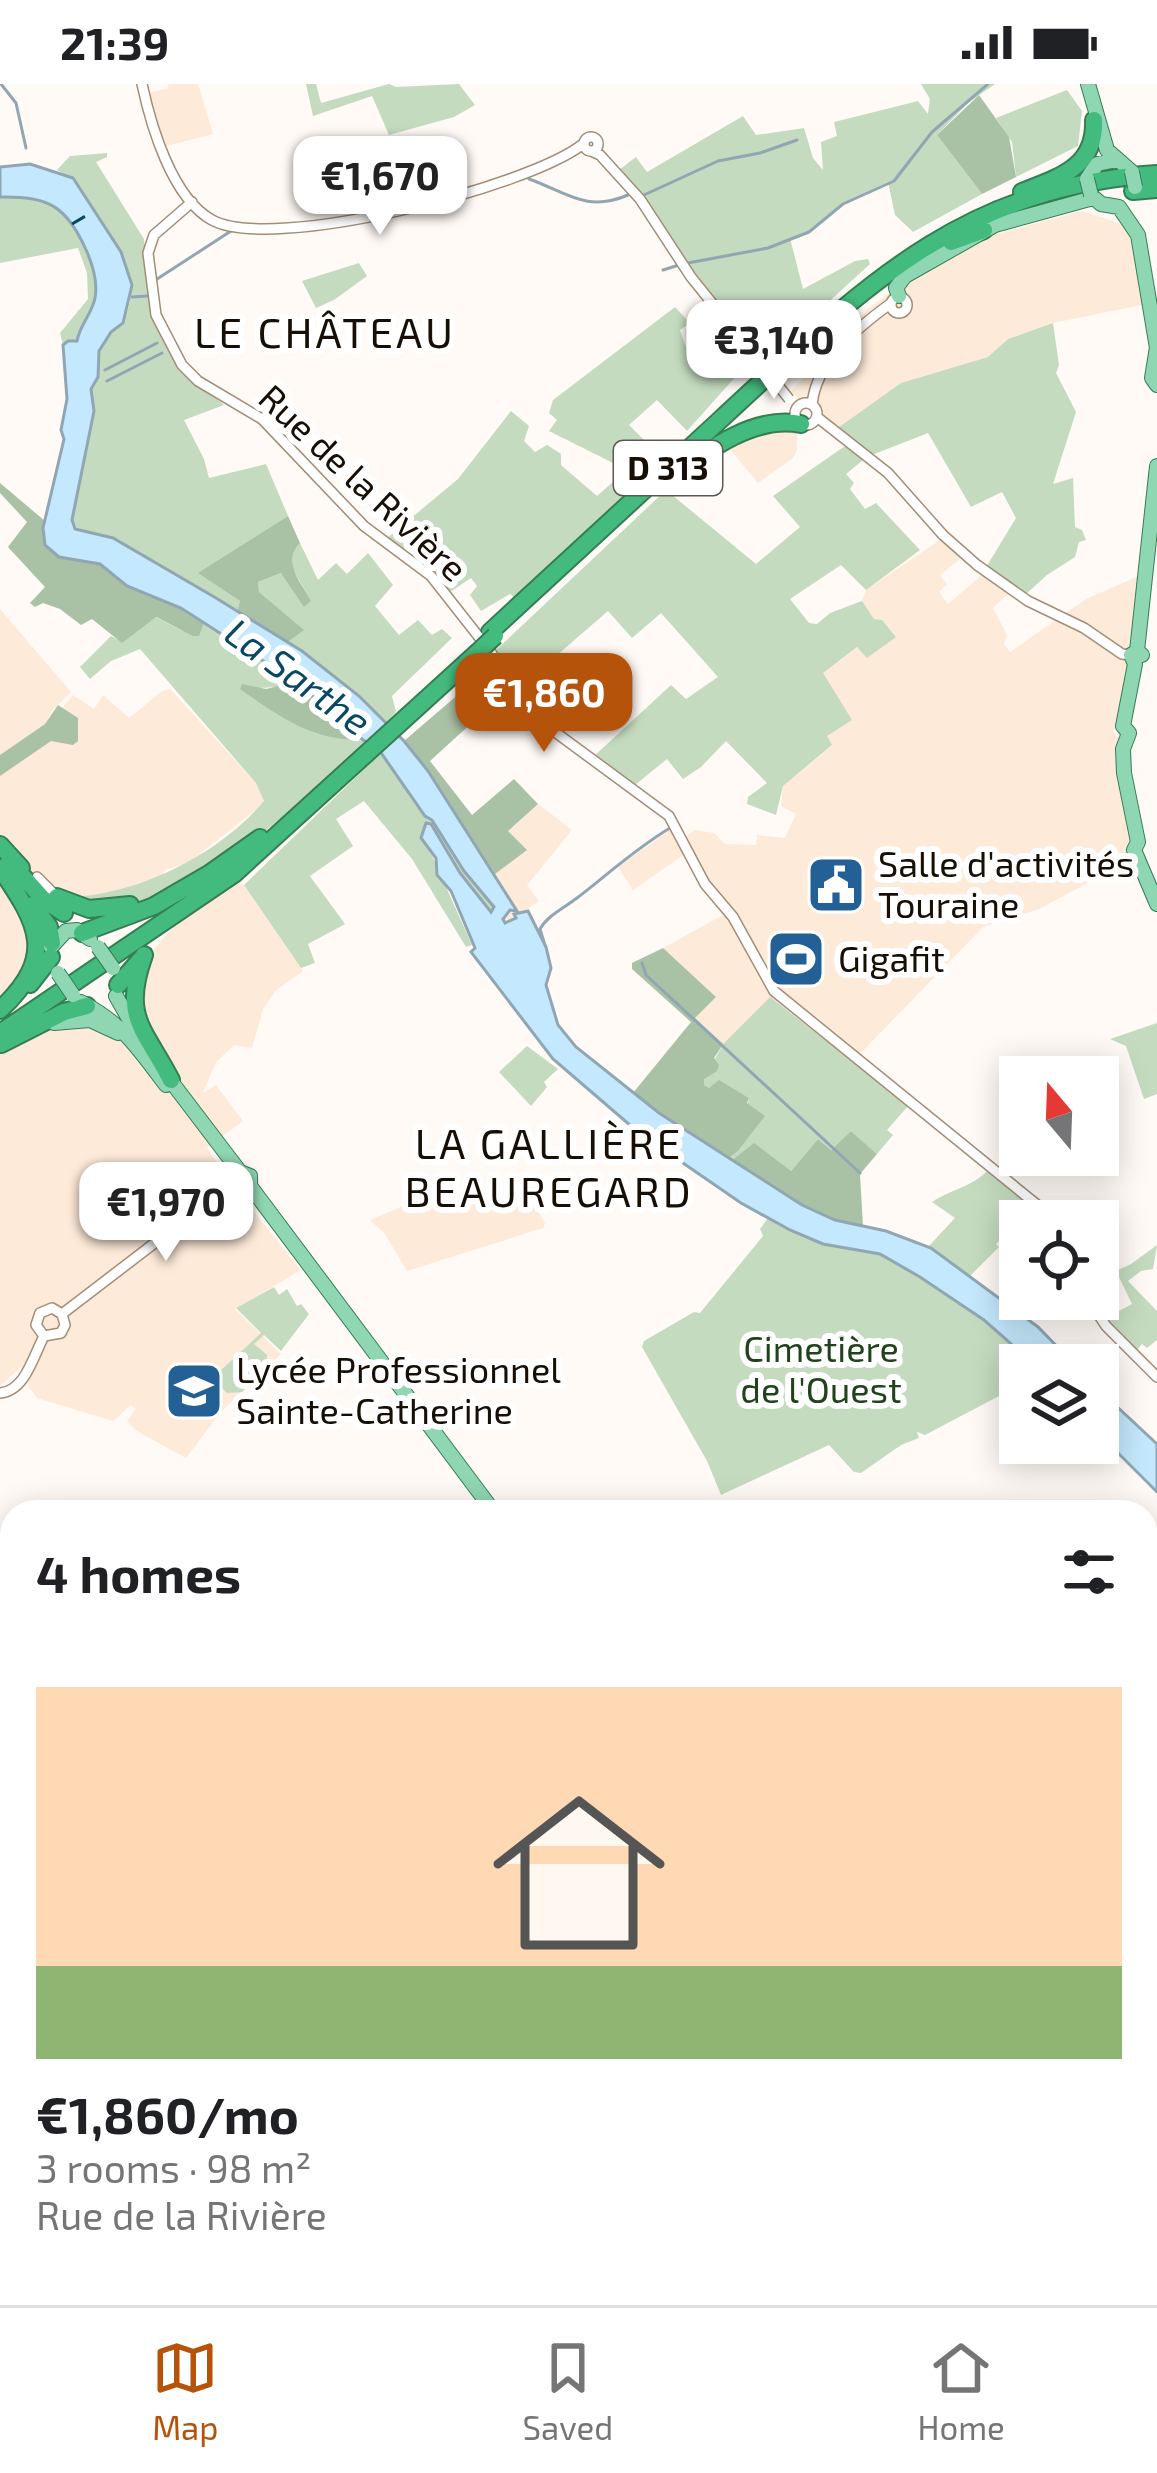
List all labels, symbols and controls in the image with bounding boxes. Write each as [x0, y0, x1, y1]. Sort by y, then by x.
text: 21:39 [60, 15, 169, 69]
pin: €1,670 [282, 136, 478, 238]
text: €1,670 [320, 151, 440, 198]
pin: €3,140 [676, 300, 872, 402]
district label: LE CHÂTEAU [194, 306, 456, 356]
text: €3,140 [713, 315, 835, 362]
street label: Rue de la Rivière [251, 375, 477, 589]
road number: D 313 [614, 441, 722, 495]
water label: La Sarthe [217, 607, 381, 744]
pin: €1,860 [446, 653, 642, 755]
text: €1,860 [482, 668, 606, 715]
place label: Salle d'activités Touraine [878, 841, 1134, 925]
public building icon: Salle d'activités Touraine [805, 854, 867, 916]
sports icon: Gigafit [765, 928, 827, 990]
place label: Gigafit [838, 936, 945, 979]
north arrow [999, 1056, 1119, 1176]
map controls [999, 1056, 1119, 1464]
district label: LA GALLIÈRE BEAUREGARD [404, 1117, 694, 1215]
pin: €1,970 [68, 1162, 264, 1264]
text: €1,970 [106, 1177, 226, 1224]
button: locate [999, 1200, 1119, 1320]
park label: Cimetière de l'Ouest [740, 1326, 902, 1410]
button: layers [999, 1344, 1119, 1464]
place label: Lycée Professionnel Sainte-Catherine [236, 1347, 561, 1431]
school or university icon: Lycée Professionnel Sainte-Catherine [163, 1360, 225, 1422]
icon: filters [1056, 1539, 1122, 1605]
text: 4 homes [36, 1542, 241, 1603]
icon: home [471, 1765, 687, 1981]
text: €1,860/mo [36, 2083, 299, 2144]
text: 3 rooms · 98 m² [36, 2144, 311, 2191]
text: Rue de la Rivière [36, 2191, 327, 2238]
tab: Map [152, 2335, 218, 2447]
tab: Saved [523, 2335, 613, 2447]
tab: Home [917, 2335, 1005, 2447]

